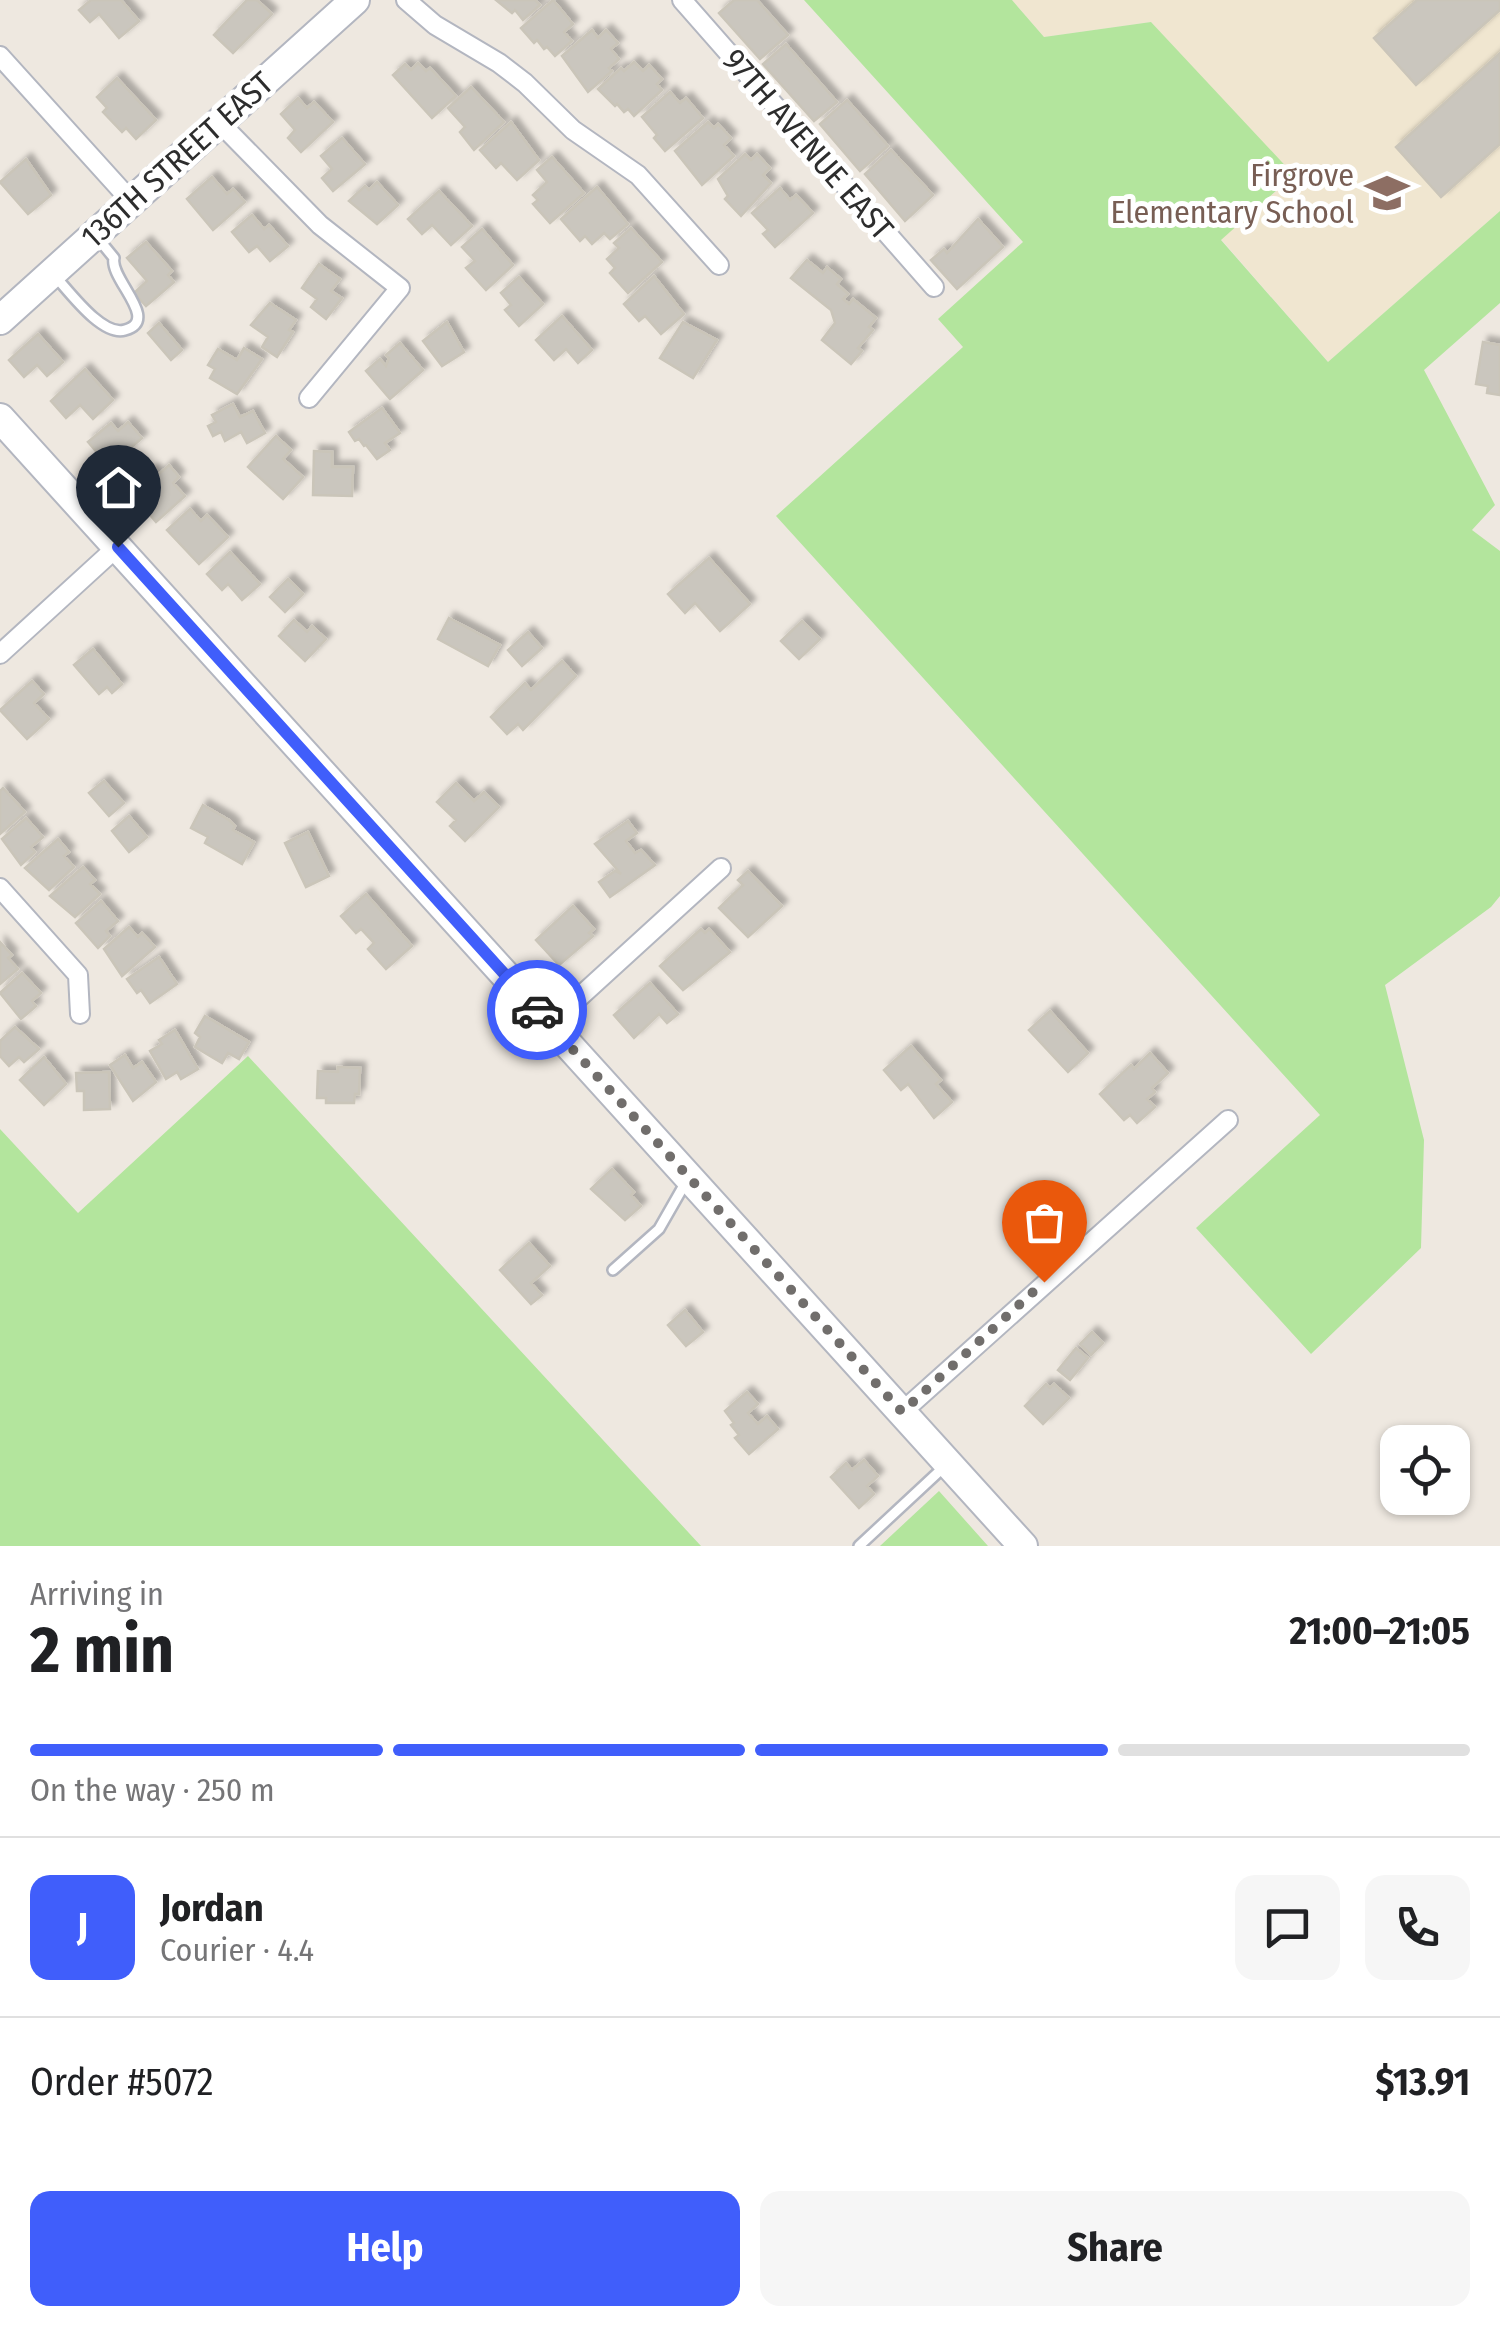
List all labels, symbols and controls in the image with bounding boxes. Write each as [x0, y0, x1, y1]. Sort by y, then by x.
street label: 97TH AVENUE EAST [715, 41, 901, 247]
street label: 136TH STREET EAST [73, 64, 281, 256]
place label: Firgrove Elementary School [1110, 156, 1354, 231]
school or university icon: Firgrove Elementary School [1363, 169, 1411, 217]
pin [76, 445, 161, 548]
icon: home [91, 460, 146, 515]
courier [487, 960, 587, 1060]
icon: car [510, 983, 565, 1038]
pin [1002, 1180, 1087, 1283]
icon: bag [1017, 1195, 1072, 1250]
map controls [1380, 1425, 1470, 1515]
button: locate [1380, 1425, 1470, 1515]
text: Arriving in [30, 1575, 164, 1613]
text: 21:00–21:05 [1289, 1608, 1470, 1654]
text: 2 min [30, 1611, 174, 1689]
text: On the way · 250 m [30, 1771, 275, 1809]
button: chat [1235, 1875, 1340, 1980]
button: phone [1365, 1875, 1470, 1980]
text: Jordan [160, 1885, 264, 1931]
text: J [77, 1904, 88, 1950]
text: Courier · 4.4 [160, 1931, 314, 1969]
text: Order #5072 [30, 2059, 214, 2105]
text: $13.91 [1375, 2059, 1470, 2105]
button: Help [30, 2191, 740, 2306]
button: Share [760, 2191, 1470, 2306]

